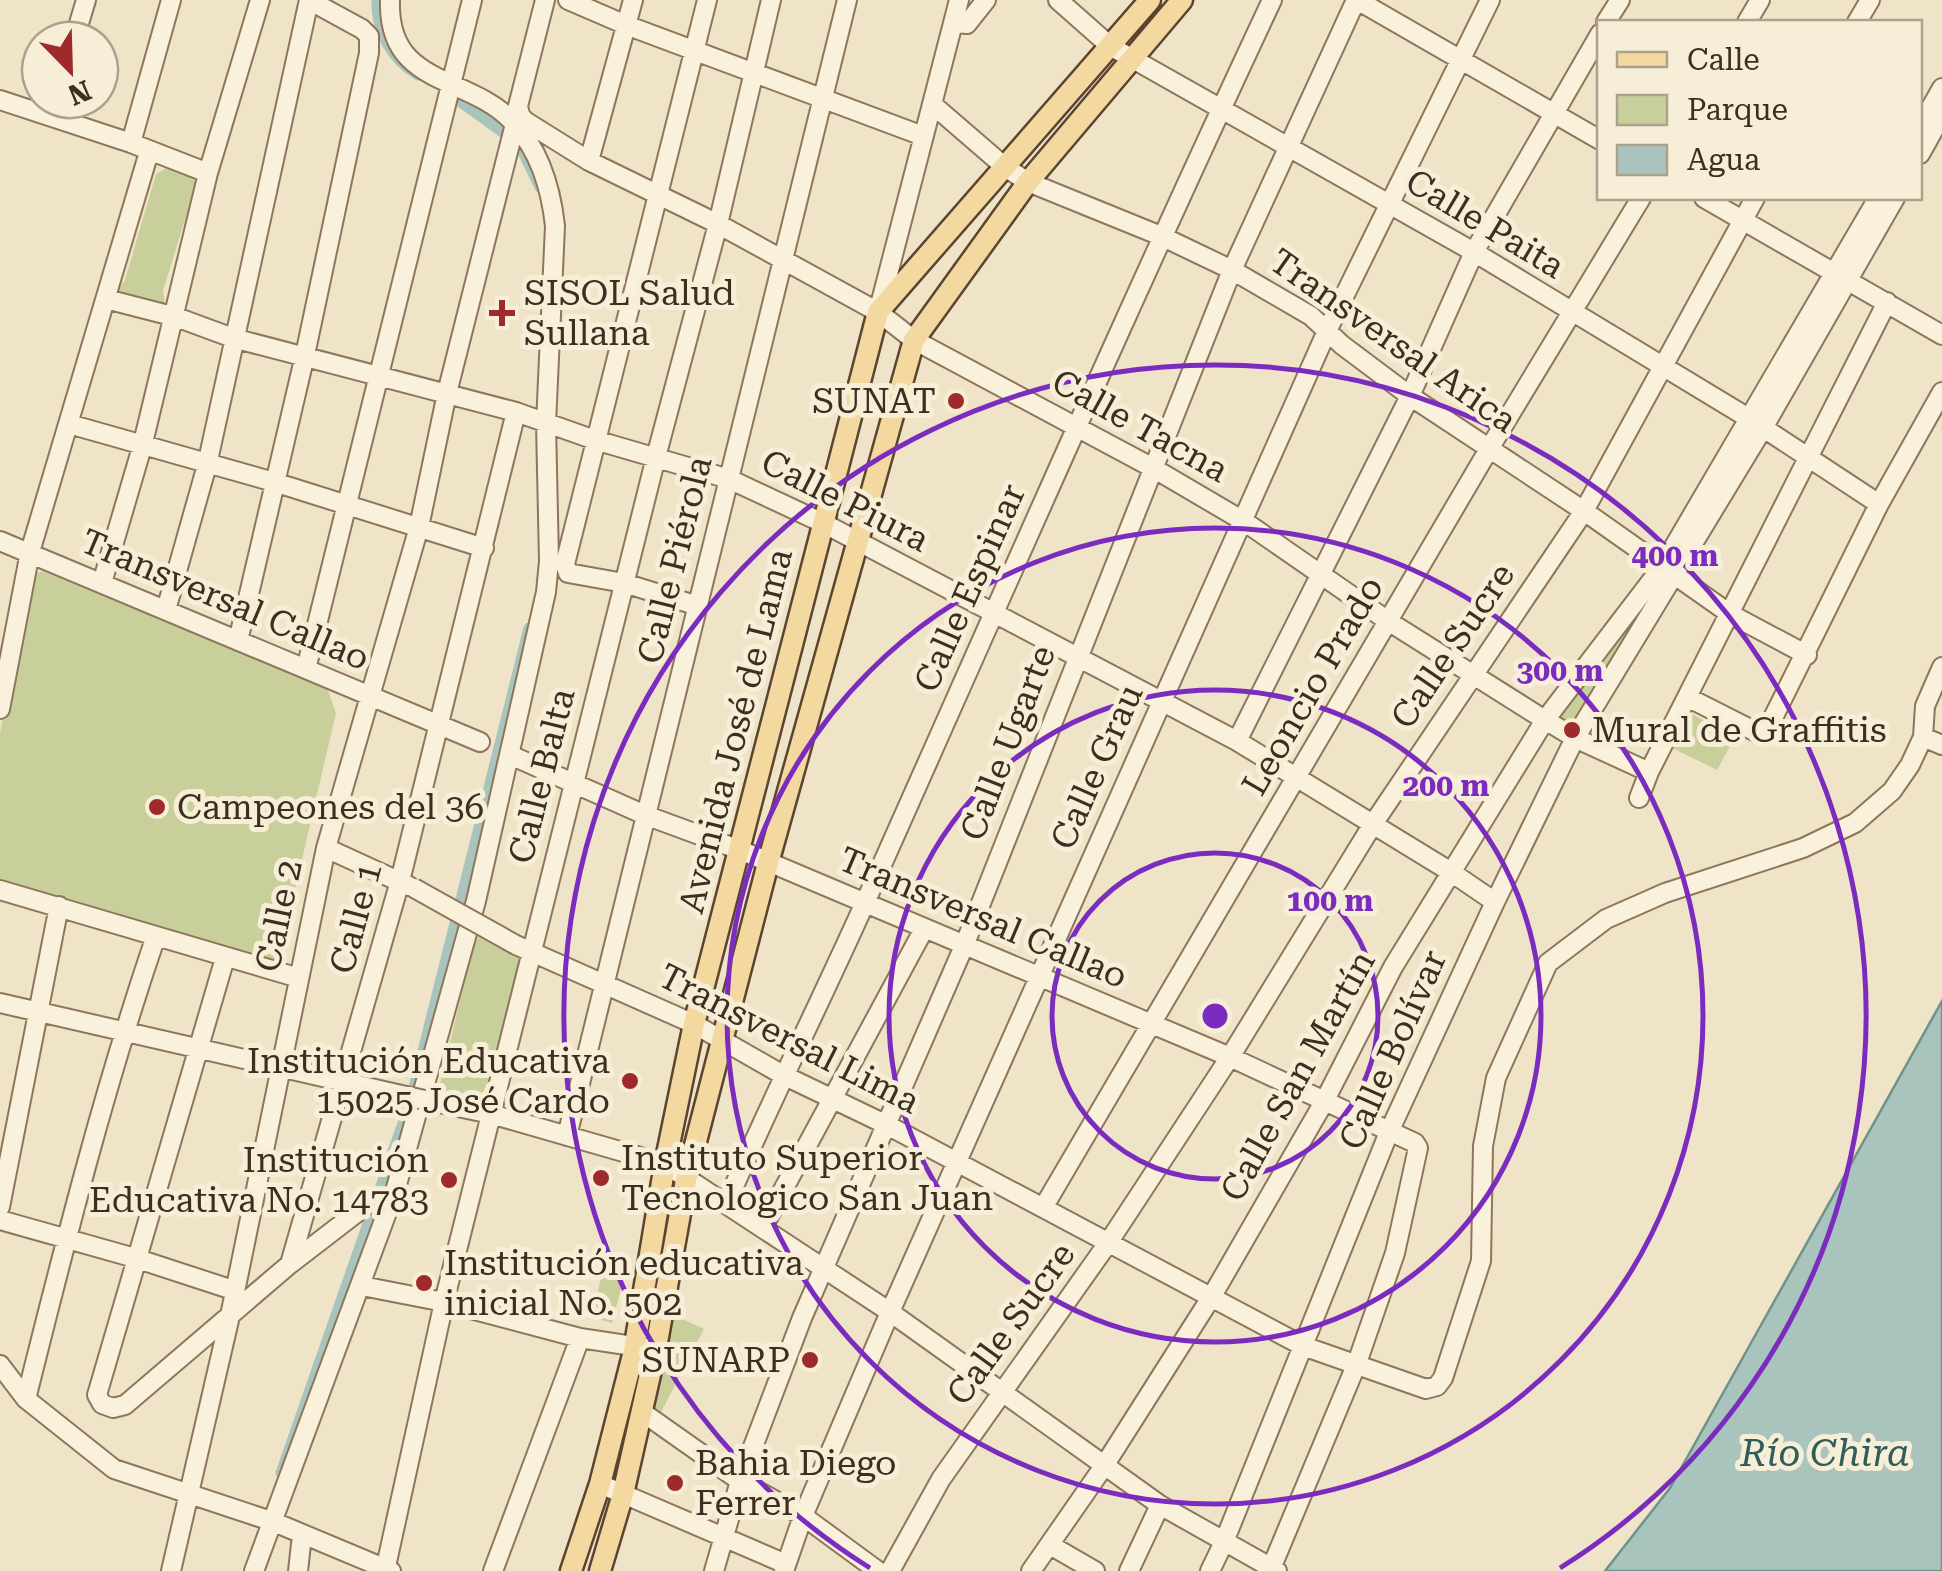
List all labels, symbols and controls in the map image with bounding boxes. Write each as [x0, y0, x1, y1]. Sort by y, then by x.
north arrow [20, 20, 120, 120]
legend [1597, 20, 1922, 200]
text: Calle [1687, 42, 1760, 77]
text: N [63, 73, 96, 112]
text: Parque [1687, 92, 1788, 127]
text: Agua [1687, 142, 1760, 177]
street label: Calle Paita [1398, 161, 1572, 287]
street label: Transversal Arica [1262, 241, 1524, 441]
place label: SISOL Salud Sullana [524, 273, 735, 354]
marker: SISOL Salud Sullana [489, 300, 515, 326]
street label: Calle Tacna [1045, 361, 1235, 491]
place label: SUNAT [812, 381, 936, 422]
marker: SUNAT [945, 390, 967, 412]
street label: Calle Piura [754, 441, 936, 561]
street label: Calle Piérola [629, 452, 721, 668]
street label: Calle Espinar [906, 478, 1034, 698]
street label: Transversal Callao [75, 521, 375, 679]
text: 400 m [1632, 538, 1719, 573]
street label: Avenida José de Lama [671, 545, 801, 917]
street label: Calle Sucre [1383, 556, 1523, 736]
street label: Leoncio Prado [1234, 569, 1392, 803]
street label: Calle Ugarte [952, 640, 1064, 846]
text: 300 m [1517, 653, 1604, 688]
street label: Calle Grau [1043, 678, 1152, 856]
street label: Calle Balta [501, 684, 584, 868]
place label: Mural de Graffitis [1592, 710, 1887, 751]
marker: Mural de Graffitis [1561, 719, 1583, 741]
text: 200 m [1403, 768, 1490, 803]
place label: Campeones del 36 [177, 787, 484, 828]
marker: Campeones del 36 [146, 796, 168, 818]
street label: Transversal Callao [833, 839, 1133, 997]
street label: Calle 2 [247, 856, 311, 976]
street label: Calle 1 [322, 858, 390, 978]
text: 100 m [1287, 883, 1374, 918]
street label: Calle San Martín [1212, 944, 1384, 1208]
street label: Calle Bolívar [1331, 944, 1455, 1156]
street label: Transversal Lima [652, 956, 926, 1122]
centre of rings [1197, 998, 1233, 1034]
place label: Institución Educativa 15025 José Cardo [247, 1041, 610, 1122]
marker: Institución Educativa 15025 José Cardo [619, 1070, 641, 1092]
place label: Instituto Superior Tecnologico San Juan [621, 1138, 993, 1219]
place label: Institución Educativa No. 14783 [89, 1140, 429, 1221]
marker: Instituto Superior Tecnologico San Juan [590, 1167, 612, 1189]
marker: Institución Educativa No. 14783 [438, 1169, 460, 1191]
street label: Calle Sucre [939, 1235, 1083, 1413]
place label: Institución educativa inicial No. 502 [444, 1243, 804, 1324]
marker: Institución educativa inicial No. 502 [413, 1272, 435, 1294]
place label: SUNARP [641, 1340, 790, 1381]
marker: SUNARP [799, 1349, 821, 1371]
water label: Río Chira [1739, 1431, 1910, 1475]
place label: Bahia Diego Ferrer [695, 1443, 897, 1524]
marker: Bahia Diego Ferrer [664, 1472, 686, 1494]

